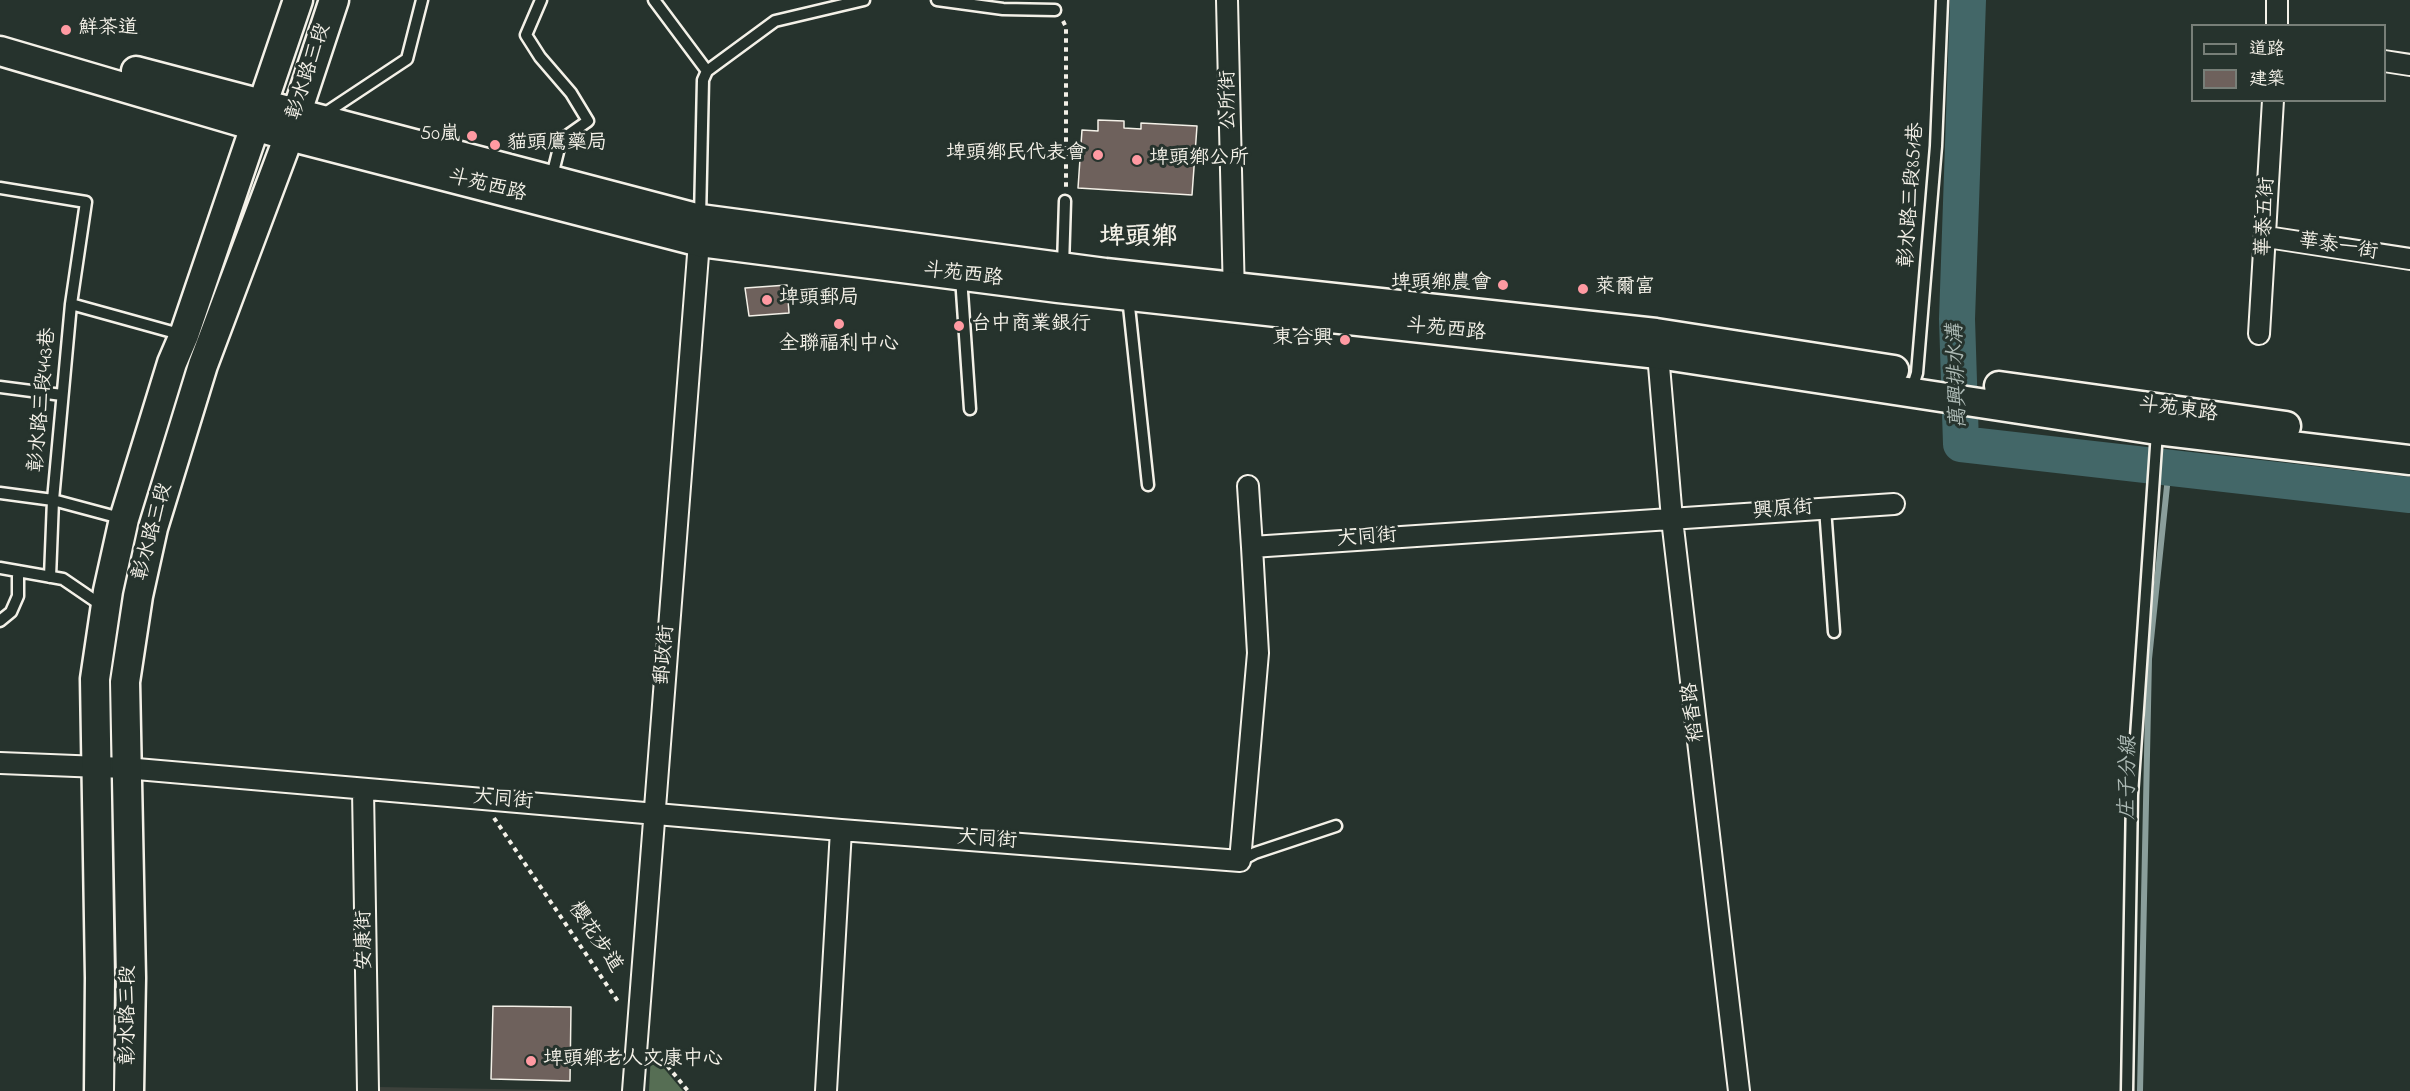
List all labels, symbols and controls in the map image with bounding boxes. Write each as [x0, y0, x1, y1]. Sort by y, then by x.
place label: 鮮茶道 [78, 18, 138, 42]
street label: 彰水路三段 [283, 21, 337, 123]
marker: 鮮茶道 [59, 23, 73, 37]
legend [2191, 24, 2386, 102]
text: 道路 [2249, 37, 2285, 63]
text: 建築 [2249, 67, 2285, 93]
street label: 公所街 [1217, 70, 1243, 130]
street label: 彰水路三段851巷 [1896, 122, 1930, 268]
place label: 50嵐 [420, 124, 460, 148]
marker: 50嵐 [465, 129, 479, 143]
place label: 貓頭鷹藥局 [507, 133, 607, 157]
marker: 貓頭鷹藥局 [488, 138, 502, 152]
place label: 埤頭鄉民代表會 [946, 143, 1086, 167]
marker: 埤頭鄉民代表會 [1091, 148, 1105, 162]
place label: 埤頭鄉公所 [1149, 148, 1249, 172]
marker: 埤頭鄉公所 [1130, 153, 1144, 167]
street label: 斗苑西路 [445, 166, 529, 208]
street label: 華泰五街 [2253, 176, 2281, 258]
district label: 埤頭鄉 [1099, 224, 1177, 256]
street label: 華泰一街 [2297, 230, 2379, 266]
street label: 斗苑西路 [922, 259, 1004, 293]
place label: 埤頭鄉農會 [1391, 273, 1491, 297]
place label: 萊爾富 [1595, 277, 1655, 301]
marker: 埤頭鄉農會 [1496, 278, 1510, 292]
marker: 萊爾富 [1576, 282, 1590, 296]
place label: 埤頭郵局 [779, 288, 859, 312]
marker: 埤頭郵局 [760, 293, 774, 307]
place label: 台中商業銀行 [971, 314, 1091, 338]
street label: 斗苑西路 [1405, 315, 1487, 347]
marker: 全聯福利中心 [832, 317, 846, 331]
marker: 台中商業銀行 [952, 319, 966, 333]
water label: 萬興排水溝 [1945, 323, 1973, 429]
street label: 彰水路三段443巷 [26, 327, 62, 473]
place label: 東合興 [1273, 328, 1333, 352]
marker: 東合興 [1338, 333, 1352, 347]
place label: 全聯福利中心 [779, 334, 899, 358]
street label: 斗苑東路 [2137, 394, 2219, 428]
street label: 彰水路三段 [129, 481, 179, 583]
street label: 興原街 [1752, 497, 1814, 525]
street label: 大同街 [1336, 525, 1398, 553]
street label: 郵政街 [651, 624, 681, 686]
street label: 稻香路 [1679, 681, 1711, 743]
water label: 庄子分線 [2117, 736, 2143, 820]
street label: 大同街 [472, 786, 534, 816]
street label: 大同街 [956, 827, 1018, 855]
street label: 櫻花步道 [562, 898, 626, 978]
street label: 安康街 [353, 910, 379, 970]
street label: 彰水路三段 [118, 965, 142, 1065]
place label: 埤頭鄉老人文康中心 [543, 1049, 723, 1073]
marker: 埤頭鄉老人文康中心 [524, 1054, 538, 1068]

